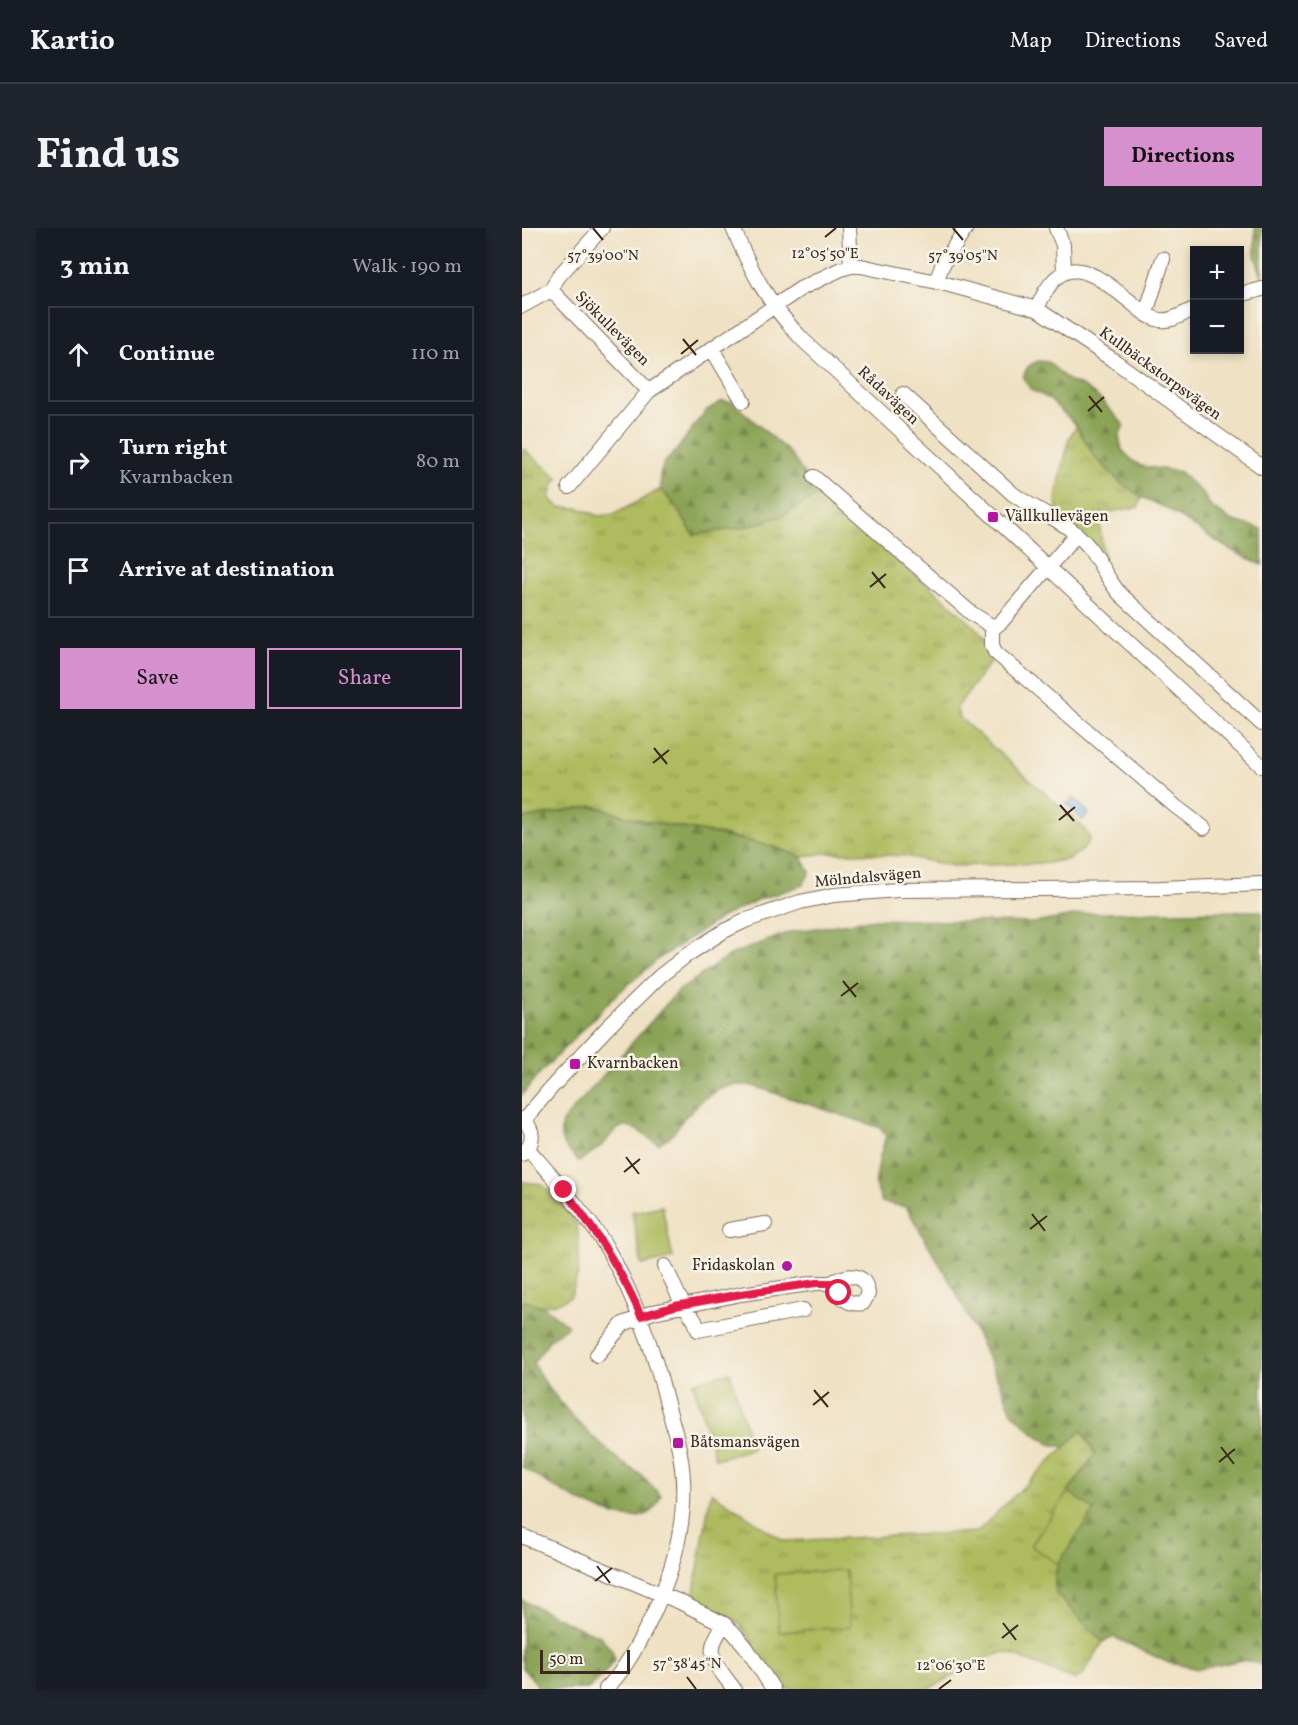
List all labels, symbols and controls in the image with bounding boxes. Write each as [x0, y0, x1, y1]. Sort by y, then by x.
text: Kartio [30, 22, 115, 61]
text: Map [1010, 27, 1052, 56]
text: Directions [1085, 27, 1181, 56]
text: Saved [1214, 27, 1268, 56]
text: Find us [36, 127, 180, 186]
button: Directions [1104, 127, 1262, 186]
text: 12°05'50"E [791, 244, 859, 265]
text: 57°39'00"N [567, 246, 639, 267]
text: 57°39'05"N [928, 246, 998, 267]
map controls [1190, 246, 1244, 354]
button: + [1190, 246, 1244, 300]
text: 3 min [60, 249, 130, 285]
text: Walk · 190 m [352, 253, 462, 281]
street label: Sjökullevägen [570, 287, 654, 371]
button: − [1190, 300, 1244, 354]
street label: Kullbäckstorpsvägen [1094, 322, 1226, 426]
icon: ahead [62, 338, 95, 371]
text: Continue [119, 339, 215, 370]
text: 110 m [411, 340, 460, 368]
street label: Rådavägen [852, 362, 924, 430]
text: Turn right [119, 433, 227, 464]
icon: right [62, 446, 95, 479]
text: 80 m [416, 448, 460, 476]
text: Kvarnbacken [119, 464, 233, 492]
place label: Vällkullevägen [1005, 506, 1109, 528]
marker: Vällkullevägen [986, 510, 1000, 524]
icon: arrive [62, 554, 95, 587]
text: Arrive at destination [119, 555, 335, 586]
button: Save [60, 648, 255, 709]
button: Share [267, 648, 462, 709]
street label: Mölndalsvägen [814, 862, 922, 894]
place label: Kvarnbacken [587, 1053, 679, 1075]
marker: Kvarnbacken [568, 1057, 582, 1071]
route end [550, 1176, 576, 1202]
place label: Fridaskolan [692, 1255, 775, 1277]
marker: Fridaskolan [780, 1259, 794, 1273]
route start [825, 1279, 851, 1305]
place label: Båtsmansvägen [690, 1432, 800, 1454]
marker: Båtsmansvägen [671, 1436, 685, 1450]
scale bar [540, 1647, 630, 1674]
text: 50 m [549, 1649, 583, 1671]
text: 57°38'45"N [652, 1654, 722, 1675]
text: 12°06'30"E [917, 1656, 985, 1677]

